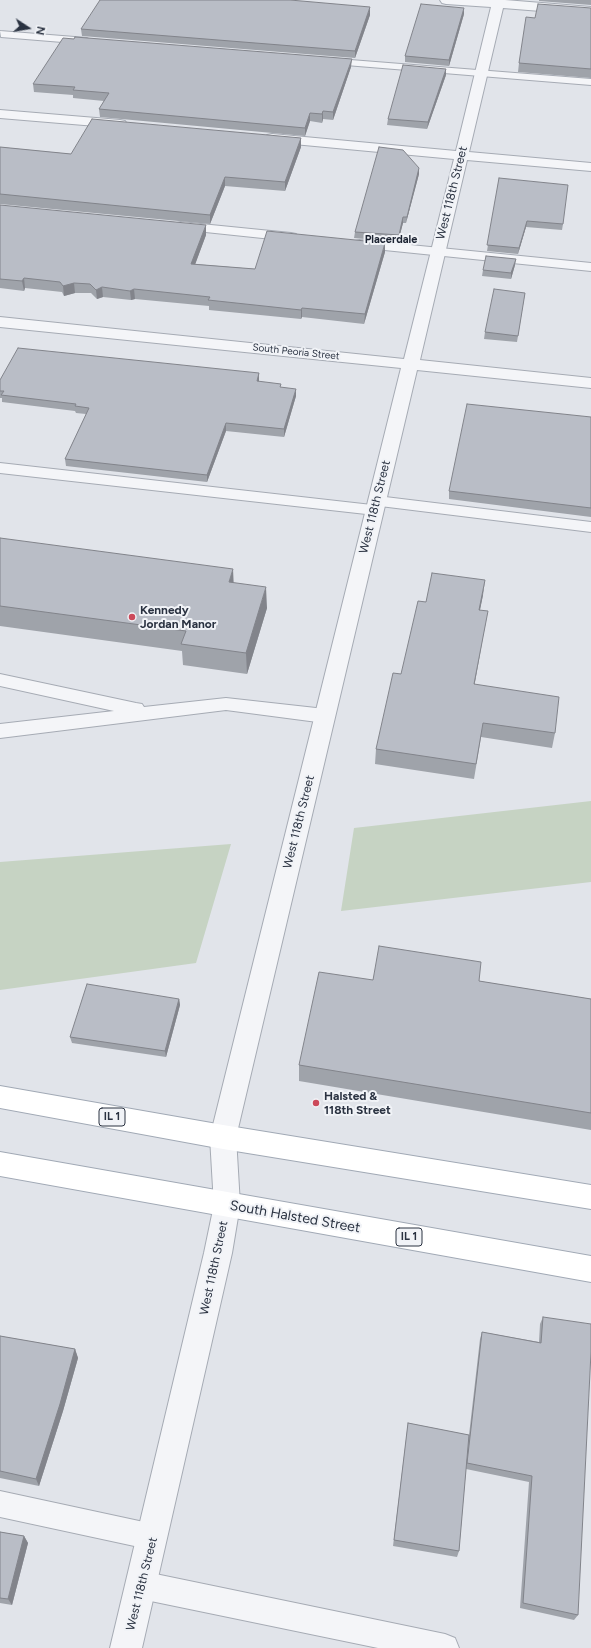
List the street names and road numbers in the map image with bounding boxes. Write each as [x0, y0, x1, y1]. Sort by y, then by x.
street label: West 118th Street [433, 145, 471, 241]
street label: South Peoria Street [252, 341, 340, 363]
street label: West 118th Street [356, 459, 394, 555]
street label: West 118th Street [280, 774, 318, 870]
road number: IL 1 [99, 1108, 125, 1126]
street label: South Halsted Street [228, 1197, 362, 1237]
street label: West 118th Street [197, 1220, 231, 1316]
road number: IL 1 [396, 1228, 422, 1246]
street label: West 118th Street [123, 1536, 161, 1632]

